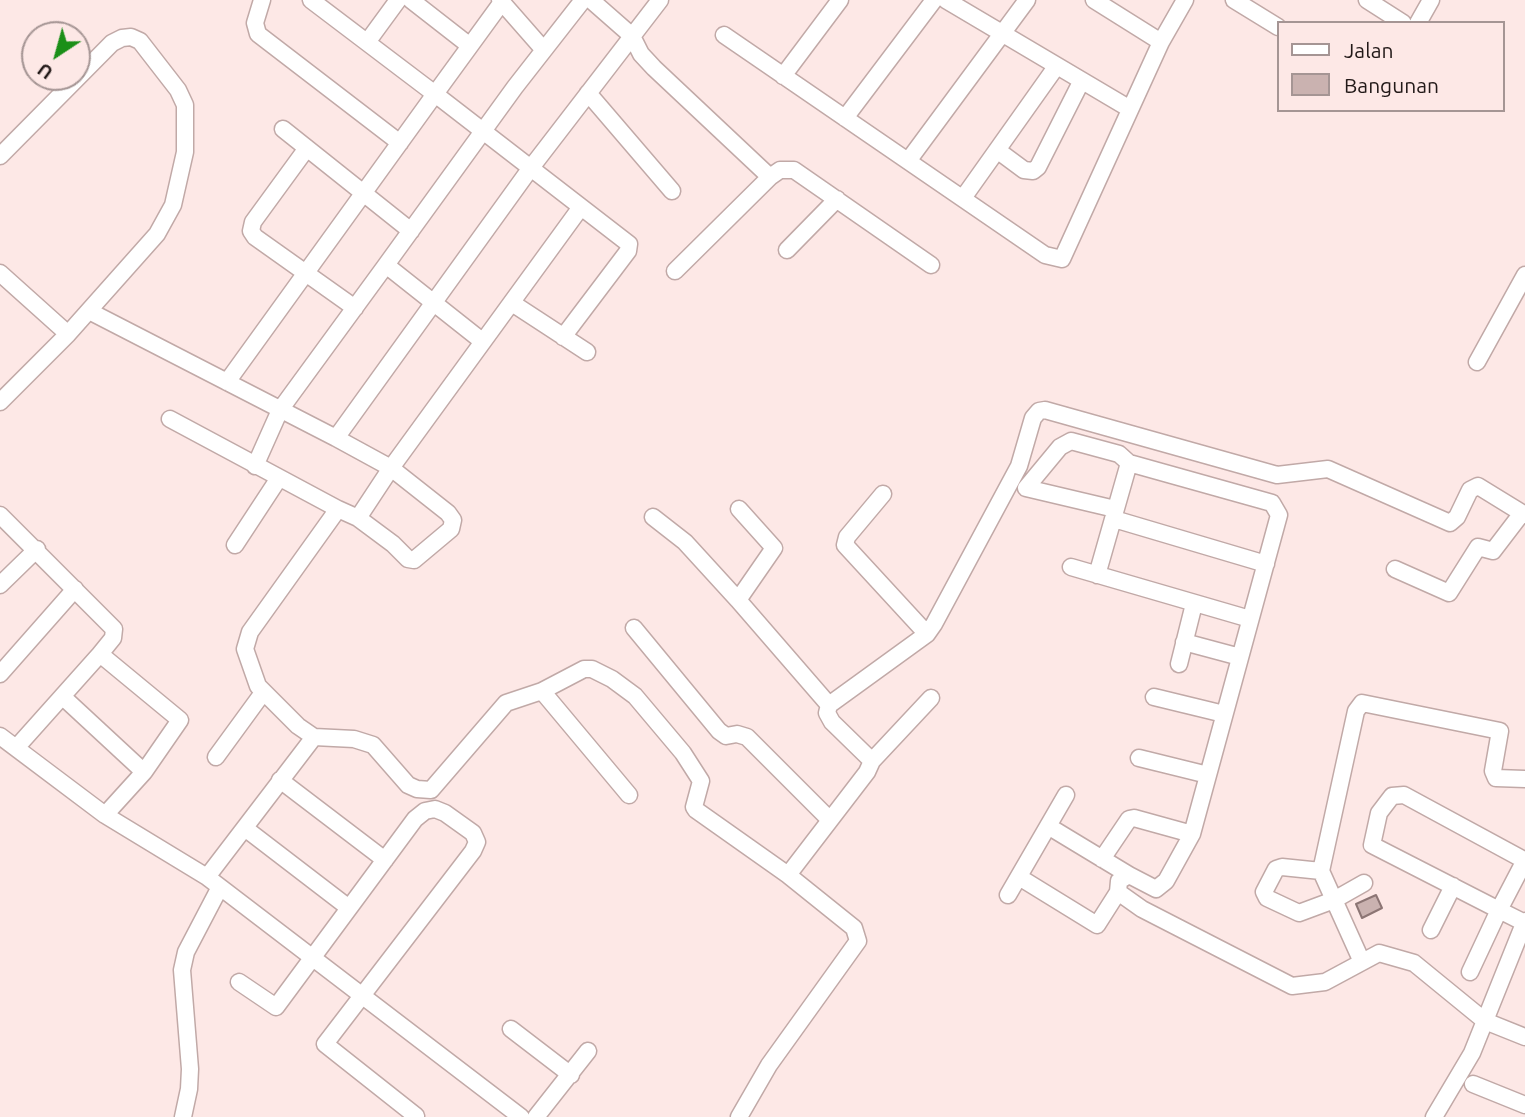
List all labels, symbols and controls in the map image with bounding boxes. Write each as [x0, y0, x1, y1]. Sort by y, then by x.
north arrow [21, 21, 91, 91]
legend [1276, 21, 1504, 112]
text: Jalan [1344, 38, 1393, 62]
text: U [33, 59, 57, 84]
text: Bangunan [1344, 73, 1439, 97]

